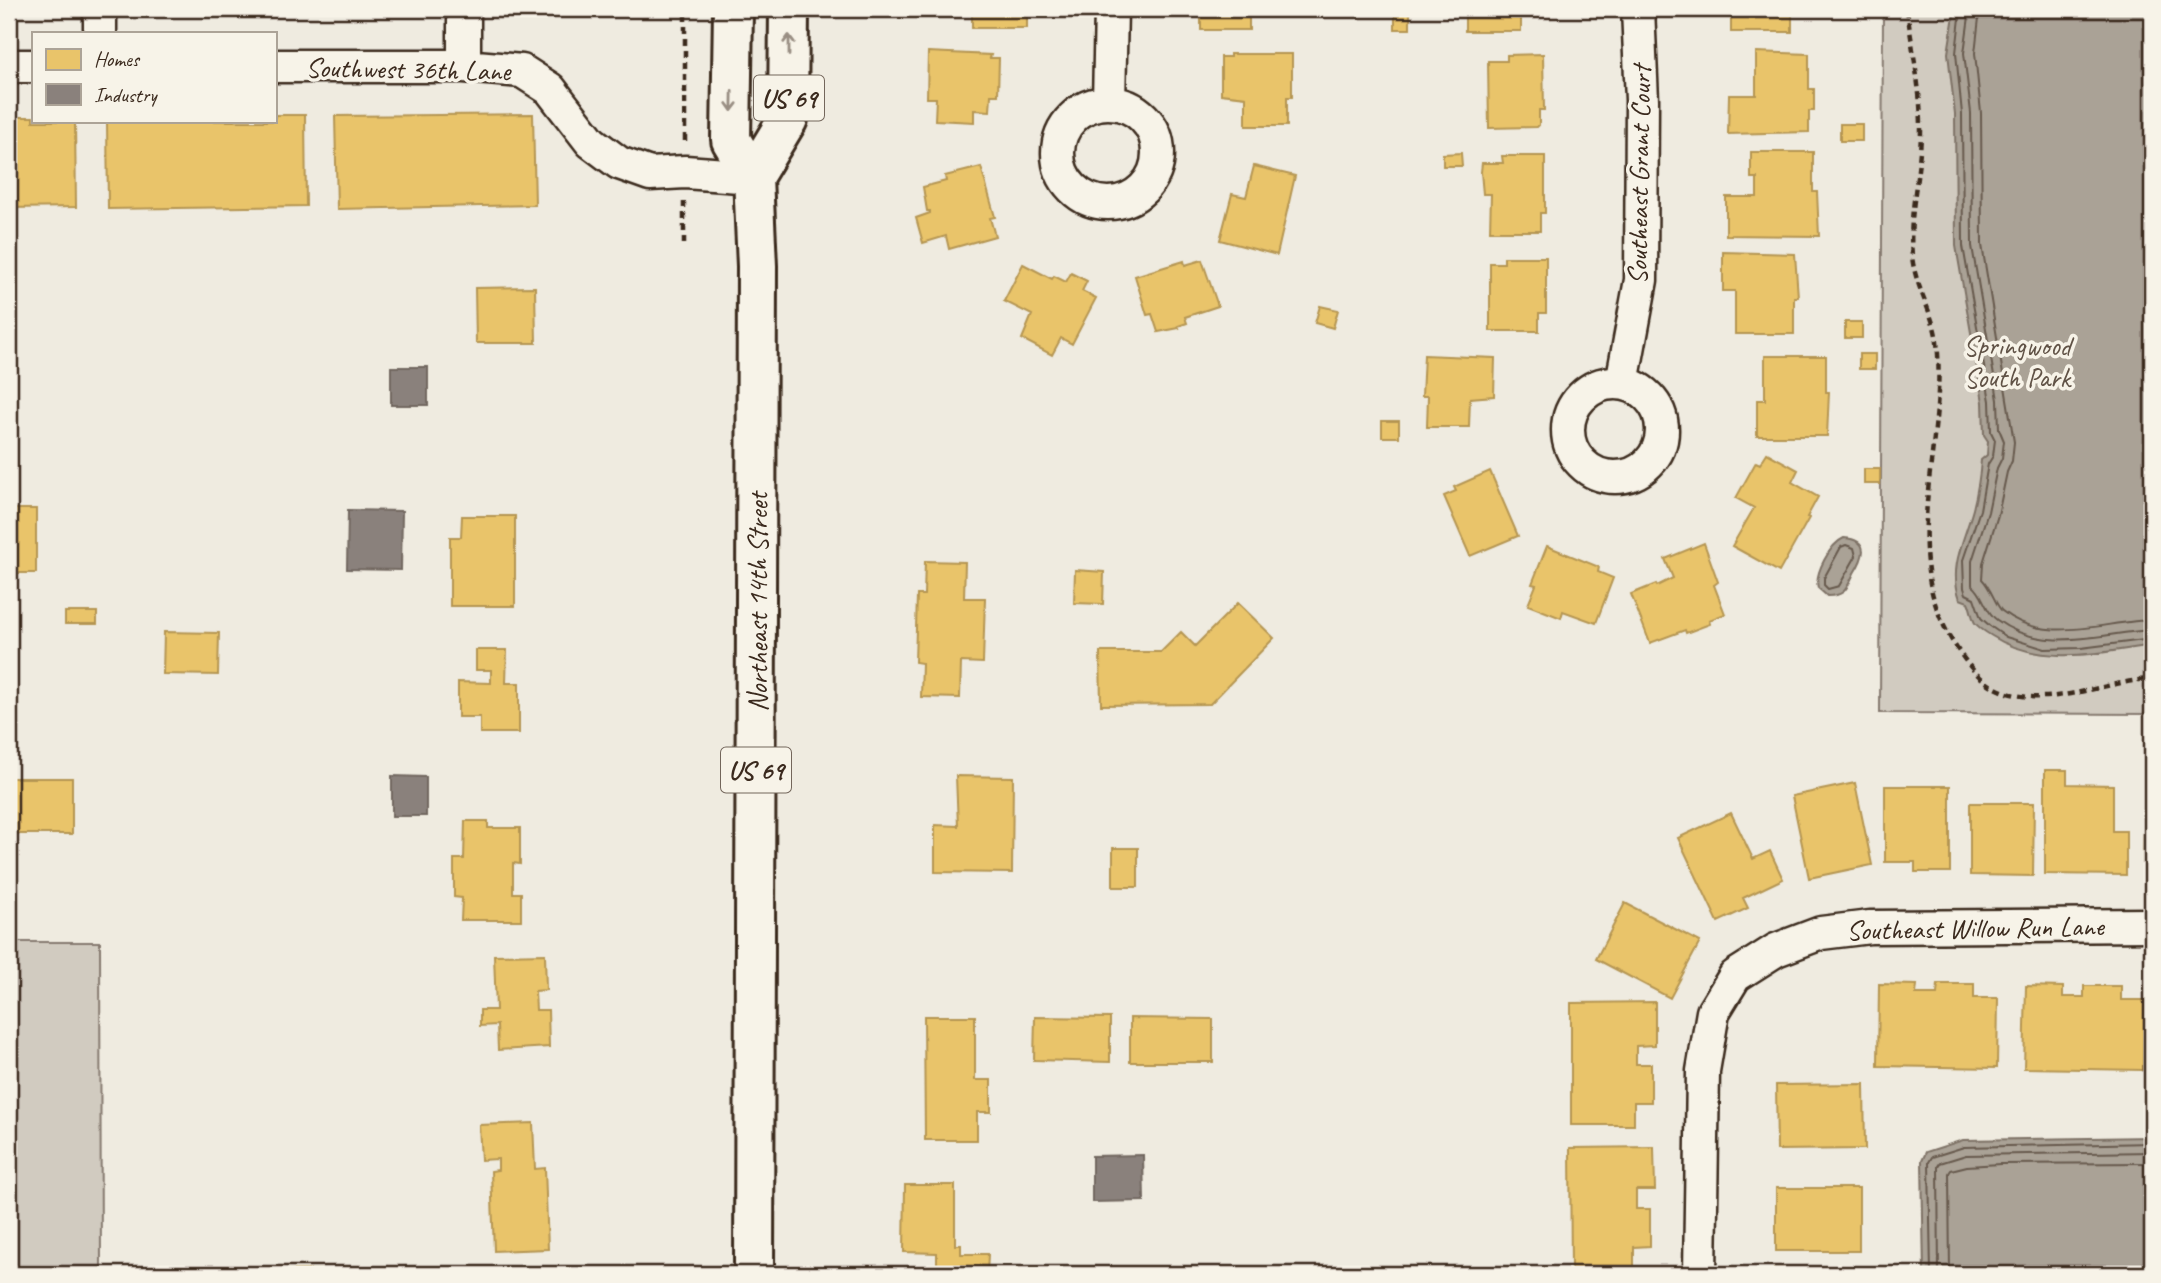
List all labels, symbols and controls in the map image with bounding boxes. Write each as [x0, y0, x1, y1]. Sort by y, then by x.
legend [32, 32, 276, 122]
one-way arrow [782, 34, 796, 57]
text: Homes [94, 46, 141, 72]
street label: Southwest 36th Lane [305, 50, 512, 88]
street label: Southeast Grant Court [1620, 61, 1658, 285]
road number: US 69 [754, 76, 824, 120]
text: Industry [94, 82, 158, 108]
one-way arrow [725, 90, 739, 113]
park label: Springwood South Park [1963, 328, 2075, 395]
street label: Northeast 14th Street [740, 490, 775, 712]
road number: US 69 [721, 748, 791, 792]
street label: Southeast Willow Run Lane [1846, 908, 2106, 948]

